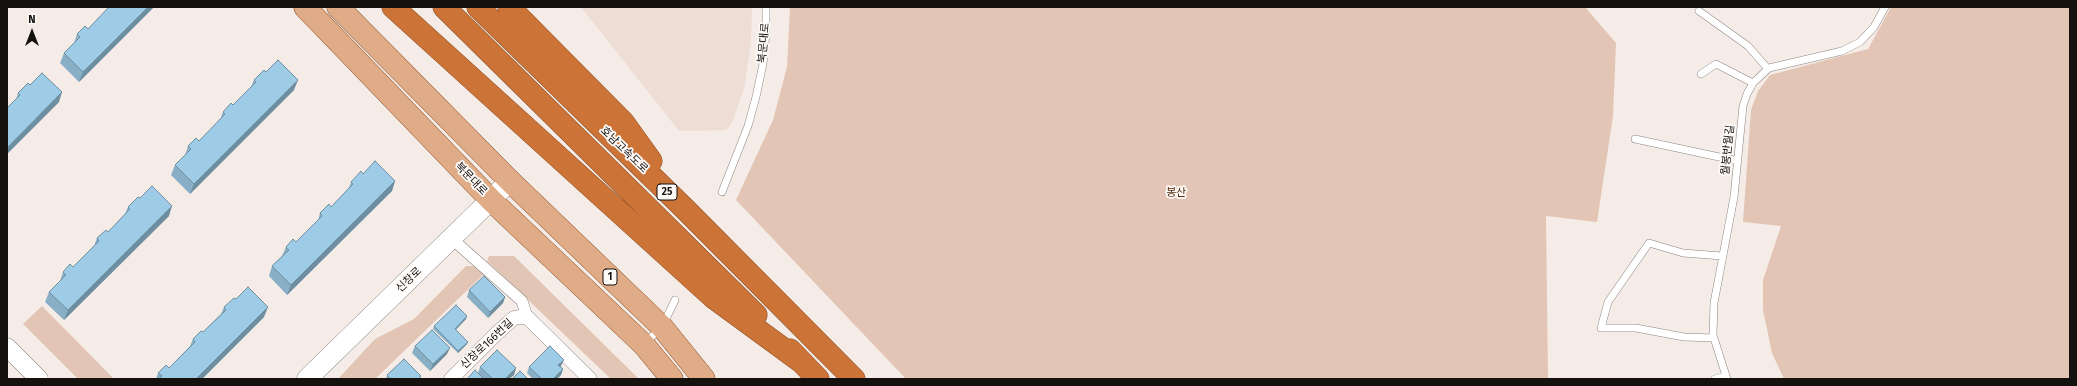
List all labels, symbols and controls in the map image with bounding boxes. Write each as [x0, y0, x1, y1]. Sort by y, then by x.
north arrow [12, 12, 52, 52]
text: N [28, 13, 36, 26]
street label: 북문대로 [756, 22, 772, 64]
street label: 호남고속도로 [598, 124, 650, 176]
street label: 월봉반월길 [1719, 124, 1737, 176]
street label: 북문대로 [452, 160, 490, 198]
road number: 25 [657, 184, 677, 200]
park label: 봉산 [1166, 186, 1186, 200]
street label: 신창로 [393, 265, 425, 295]
road number: 1 [603, 269, 617, 285]
street label: 신창로166번길 [458, 316, 516, 372]

